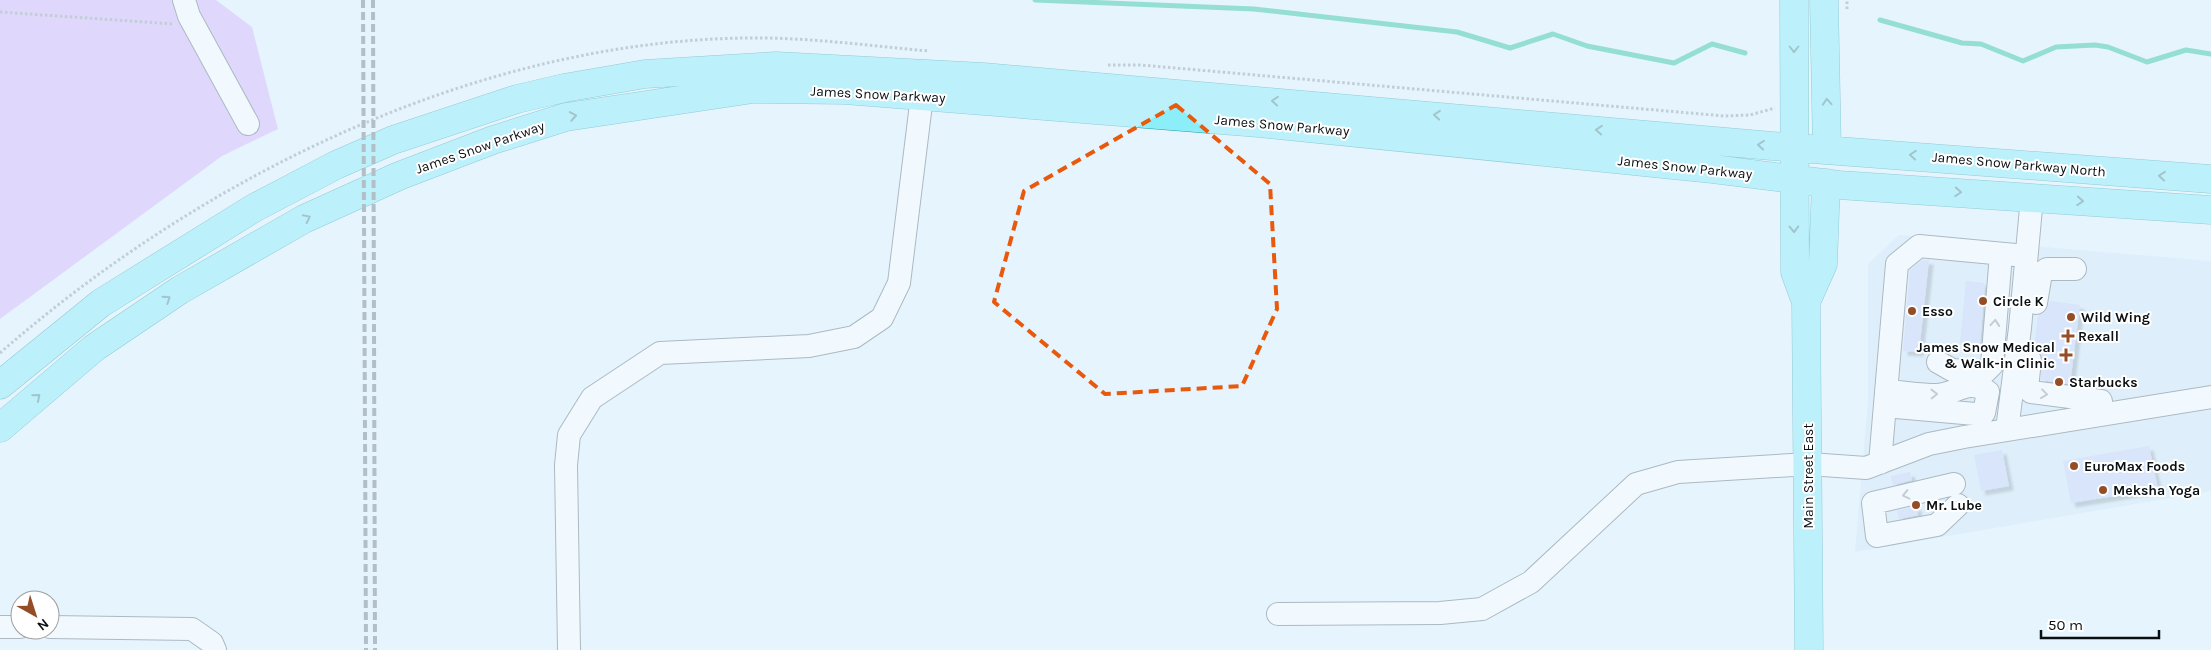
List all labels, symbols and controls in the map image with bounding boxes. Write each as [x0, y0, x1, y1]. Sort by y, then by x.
one-way arrow [1789, 45, 1800, 53]
street label: James Snow Parkway [810, 82, 946, 107]
one-way arrow [1271, 96, 1279, 107]
one-way arrow [1821, 97, 1832, 105]
one-way arrow [1433, 110, 1441, 121]
street label: James Snow Parkway [1214, 111, 1350, 140]
one-way arrow [569, 112, 578, 122]
street label: James Snow Parkway [414, 117, 547, 178]
one-way arrow [1595, 125, 1603, 136]
one-way arrow [1756, 140, 1764, 151]
street label: James Snow Parkway North [1931, 148, 2107, 181]
one-way arrow [1909, 150, 1917, 161]
street label: James Snow Parkway [1617, 152, 1754, 183]
one-way arrow [2158, 170, 2166, 181]
one-way arrow [1954, 187, 1962, 198]
one-way arrow [2077, 195, 2085, 206]
one-way arrow [302, 214, 311, 224]
one-way arrow [1789, 225, 1799, 233]
place label: Circle K [1993, 293, 2045, 310]
marker: Circle K [1977, 295, 1989, 307]
one-way arrow [162, 296, 171, 306]
place label: Esso [1922, 303, 1953, 320]
marker: Esso [1906, 305, 1918, 317]
place label: Wild Wing [2081, 309, 2150, 326]
marker: Wild Wing [2065, 311, 2077, 323]
one-way arrow [1989, 319, 2000, 327]
place label: Rexall [2078, 328, 2119, 345]
marker: Rexall [2062, 330, 2074, 342]
place label: James Snow Medical & Walk-in Clinic [1917, 339, 2055, 372]
marker: James Snow Medical & Walk-in Clinic [2059, 348, 2073, 362]
place label: Starbucks [2069, 374, 2138, 391]
marker: Starbucks [2053, 376, 2065, 388]
one-way arrow [2040, 388, 2048, 399]
one-way arrow [1931, 389, 1939, 399]
one-way arrow [31, 394, 40, 402]
street label: Main Street East [1800, 423, 1817, 529]
place label: EuroMax Foods [2084, 458, 2185, 475]
marker: EuroMax Foods [2068, 460, 2080, 472]
place label: Meksha Yoga [2113, 482, 2200, 499]
marker: Meksha Yoga [2097, 484, 2109, 496]
one-way arrow [1902, 489, 1911, 500]
place label: Mr. Lube [1926, 497, 1982, 514]
marker: Mr. Lube [1910, 499, 1922, 511]
north arrow [10, 590, 60, 640]
scale bar [2041, 608, 2158, 640]
text: N [34, 615, 52, 634]
text: 50 m [2048, 616, 2083, 634]

